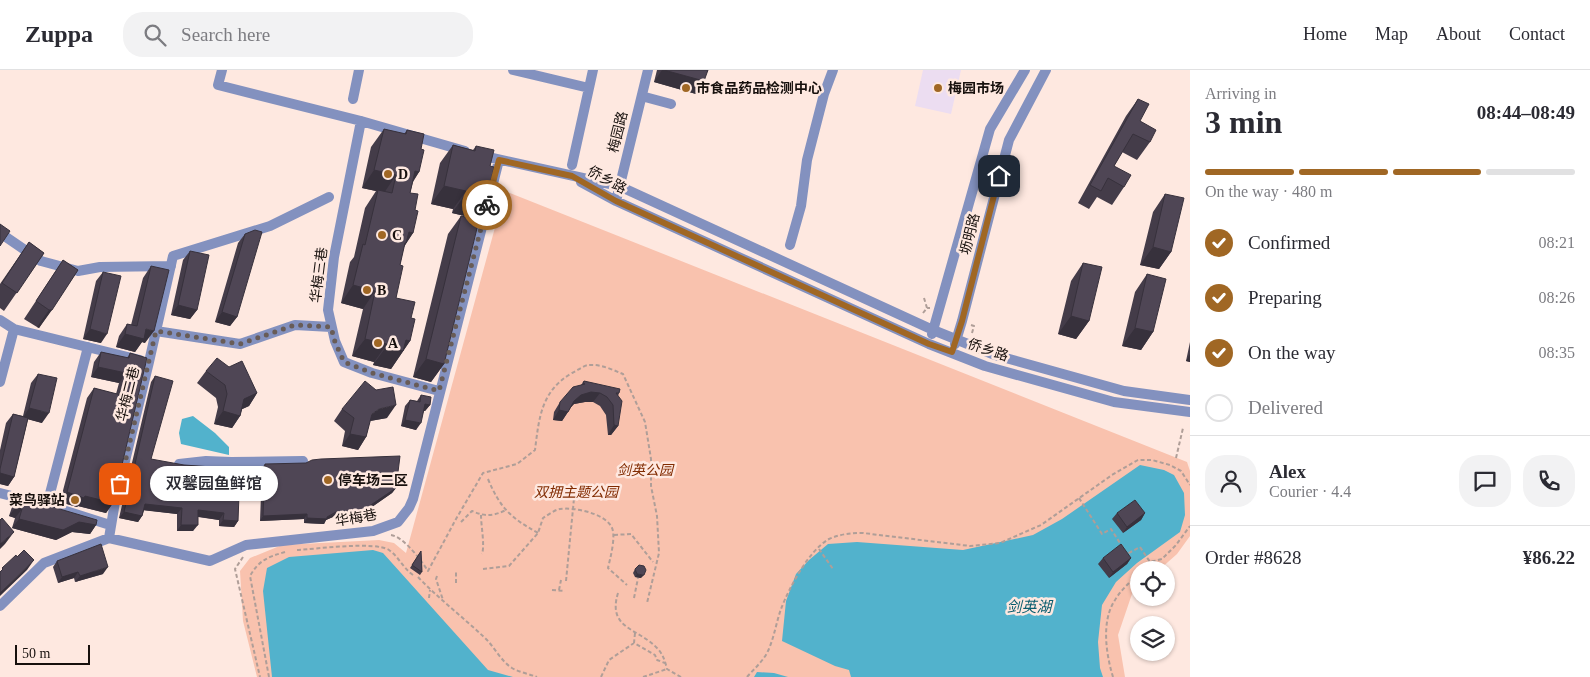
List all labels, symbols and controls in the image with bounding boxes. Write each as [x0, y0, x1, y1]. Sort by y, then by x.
search box [123, 12, 473, 57]
text: Zuppa [25, 21, 93, 47]
icon: search [141, 21, 169, 49]
text: Search here [181, 24, 270, 45]
text: Home [1303, 24, 1347, 44]
text: Map [1375, 24, 1408, 44]
text: About [1436, 24, 1481, 44]
text: Contact [1509, 24, 1565, 44]
place label: 市食品药品检测中心 [696, 80, 822, 96]
place label: 梅园市场 [948, 80, 1004, 96]
marker: 市食品药品检测中心 [680, 82, 692, 94]
marker: 梅园市场 [932, 82, 944, 94]
text: Arriving in [1205, 85, 1277, 102]
text: 08:44–08:49 [1477, 102, 1575, 123]
text: 3 min [1205, 104, 1282, 140]
street label: 梅园路 [606, 110, 630, 154]
pin [978, 155, 1020, 197]
icon: home [985, 162, 1013, 190]
street label: 侨乡路 [585, 163, 629, 197]
place label: D [398, 167, 408, 182]
marker: D [382, 168, 394, 180]
courier [462, 180, 512, 230]
text: On the way · 480 m [1205, 183, 1333, 200]
icon: bike [473, 191, 501, 219]
street label: 坜明路 [958, 212, 982, 256]
place label: C [392, 228, 402, 243]
marker: C [376, 229, 388, 241]
icon: check [1205, 229, 1233, 257]
text: Confirmed [1248, 232, 1330, 253]
text: 08:21 [1539, 234, 1575, 251]
street label: 华梅三巷 [307, 246, 330, 304]
place label: B [377, 283, 386, 298]
marker: B [361, 284, 373, 296]
icon: check [1205, 284, 1233, 312]
text: Preparing [1248, 287, 1322, 308]
text: 08:26 [1539, 289, 1575, 306]
place label: A [388, 336, 399, 351]
street label: 侨乡路 [966, 336, 1010, 364]
marker: A [372, 337, 384, 349]
icon: check [1205, 339, 1233, 367]
text: On the way [1248, 342, 1336, 363]
text: 08:35 [1539, 344, 1575, 361]
street label: 华梅二巷 [113, 365, 142, 423]
text: Delivered [1248, 397, 1323, 418]
button: person [1205, 455, 1257, 507]
button: chat [1459, 455, 1511, 507]
button: phone [1523, 455, 1575, 507]
text: Alex [1269, 461, 1306, 482]
pin [99, 463, 141, 505]
park label: 剑英公园 [617, 463, 675, 478]
callout: 双馨园鱼鲜馆 [150, 466, 278, 502]
icon: bag [106, 470, 134, 498]
place label: 停车场二区 [338, 472, 408, 488]
marker: 停车场二区 [322, 474, 334, 486]
text: 双馨园鱼鲜馆 [166, 475, 262, 492]
text: Courier · 4.4 [1269, 483, 1351, 500]
park label: 双拥主题公园 [534, 485, 620, 500]
place label: 菜鸟驿站 [9, 492, 65, 508]
marker: 菜鸟驿站 [69, 494, 81, 506]
street label: 华梅巷 [334, 506, 378, 529]
text: Order #8628 [1205, 547, 1302, 568]
text: ¥86.22 [1523, 547, 1575, 568]
map controls [1130, 561, 1175, 661]
button: locate [1130, 561, 1175, 606]
water label: 剑英湖 [1006, 599, 1053, 615]
button: layers [1130, 616, 1175, 661]
scale bar [15, 642, 90, 665]
text: 50 m [22, 646, 50, 661]

